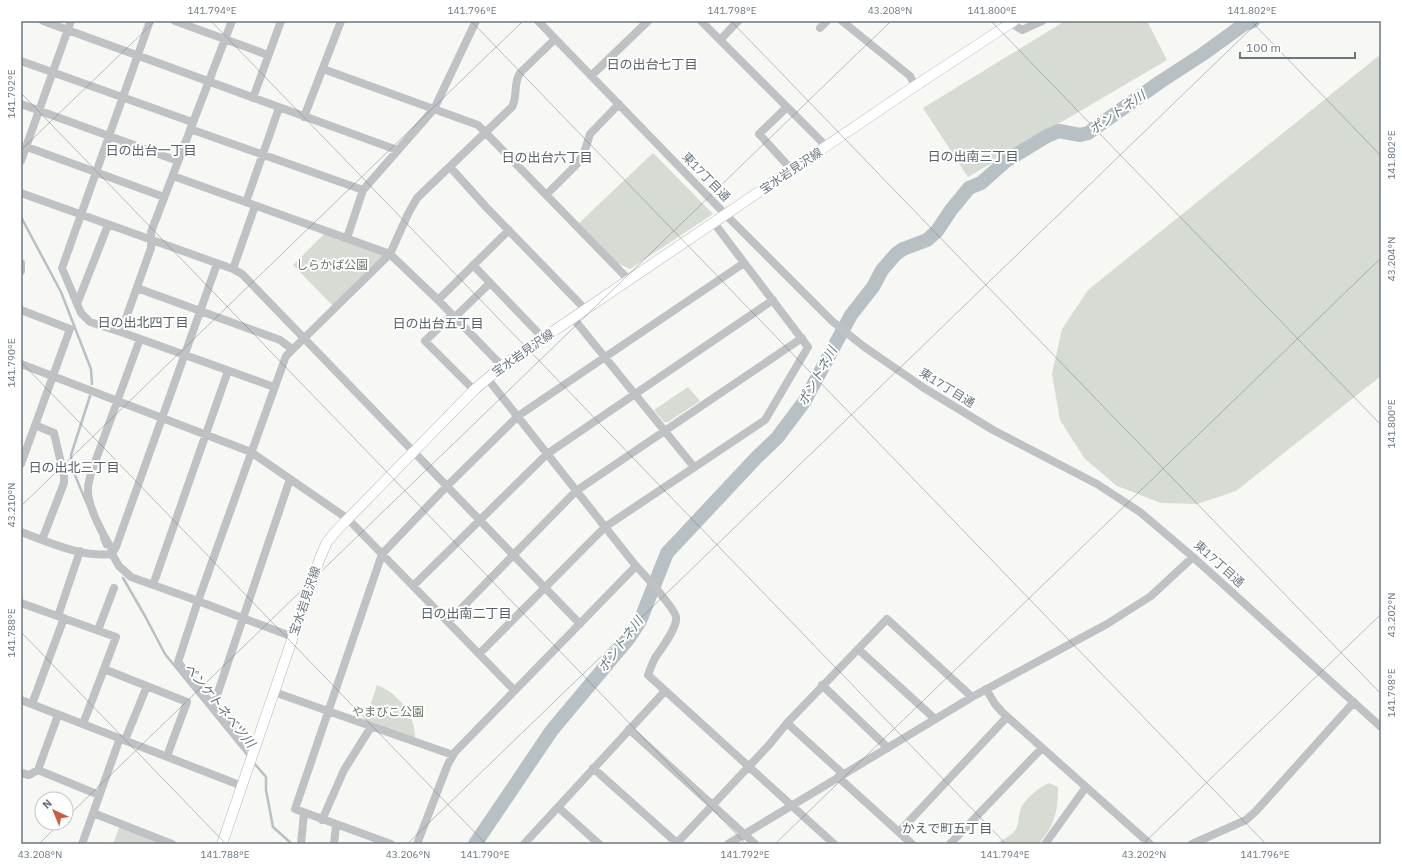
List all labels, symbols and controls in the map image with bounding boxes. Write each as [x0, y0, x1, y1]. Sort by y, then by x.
text: 141.794°E [187, 4, 237, 17]
text: 141.796°E [447, 4, 497, 17]
text: 141.798°E [707, 4, 757, 17]
text: 43.208°N [868, 4, 912, 17]
text: 141.800°E [967, 4, 1017, 17]
text: 141.802°E [1227, 4, 1277, 17]
scale bar [1240, 34, 1355, 60]
text: 100 m [1246, 40, 1281, 55]
district label: 日の出台七丁目 [606, 56, 698, 73]
text: 141.792°E [5, 69, 18, 119]
water label: ポントネ川 [1086, 86, 1150, 138]
text: 141.802°E [1385, 130, 1398, 180]
district label: 日の出台一丁目 [105, 142, 197, 159]
street label: 宝水岩見沢線 [757, 144, 825, 197]
district label: 日の出南三丁目 [927, 148, 1019, 165]
district label: 日の出台六丁目 [501, 149, 593, 166]
street label: 東17丁目通 [679, 149, 733, 204]
text: 43.204°N [1385, 237, 1398, 281]
park label: しらかば公園 [296, 257, 368, 272]
district label: 日の出北四丁目 [97, 314, 189, 331]
district label: 日の出台五丁目 [392, 315, 484, 332]
street label: 宝水岩見沢線 [489, 326, 557, 379]
text: 141.790°E [5, 338, 18, 388]
water label: ポントネ川 [794, 342, 842, 409]
street label: 東17丁目通 [917, 365, 978, 410]
text: 141.800°E [1385, 399, 1398, 449]
district label: 日の出北三丁目 [28, 459, 120, 476]
text: 43.210°N [5, 483, 18, 527]
street label: 東17丁目通 [1191, 537, 1248, 590]
street label: 宝水岩見沢線 [286, 564, 323, 637]
text: 43.202°N [1385, 593, 1398, 637]
district label: 日の出南二丁目 [420, 605, 512, 622]
text: 141.788°E [5, 608, 18, 658]
water label: ポントネ川 [594, 612, 648, 675]
water label: ペンケトネベツ川 [180, 660, 260, 753]
text: 141.798°E [1385, 668, 1398, 718]
park label: やまびこ公園 [352, 704, 424, 719]
north arrow [34, 791, 74, 831]
text: N [39, 796, 55, 812]
district label: かえで町五丁目 [902, 820, 992, 837]
text: 43.208°N [18, 848, 62, 861]
text: 141.788°E [200, 848, 250, 861]
text: 43.206°N [386, 848, 430, 861]
text: 141.790°E [460, 848, 510, 861]
text: 141.792°E [720, 848, 770, 861]
text: 141.794°E [980, 848, 1030, 861]
text: 43.202°N [1122, 848, 1166, 861]
text: 141.796°E [1240, 848, 1290, 861]

